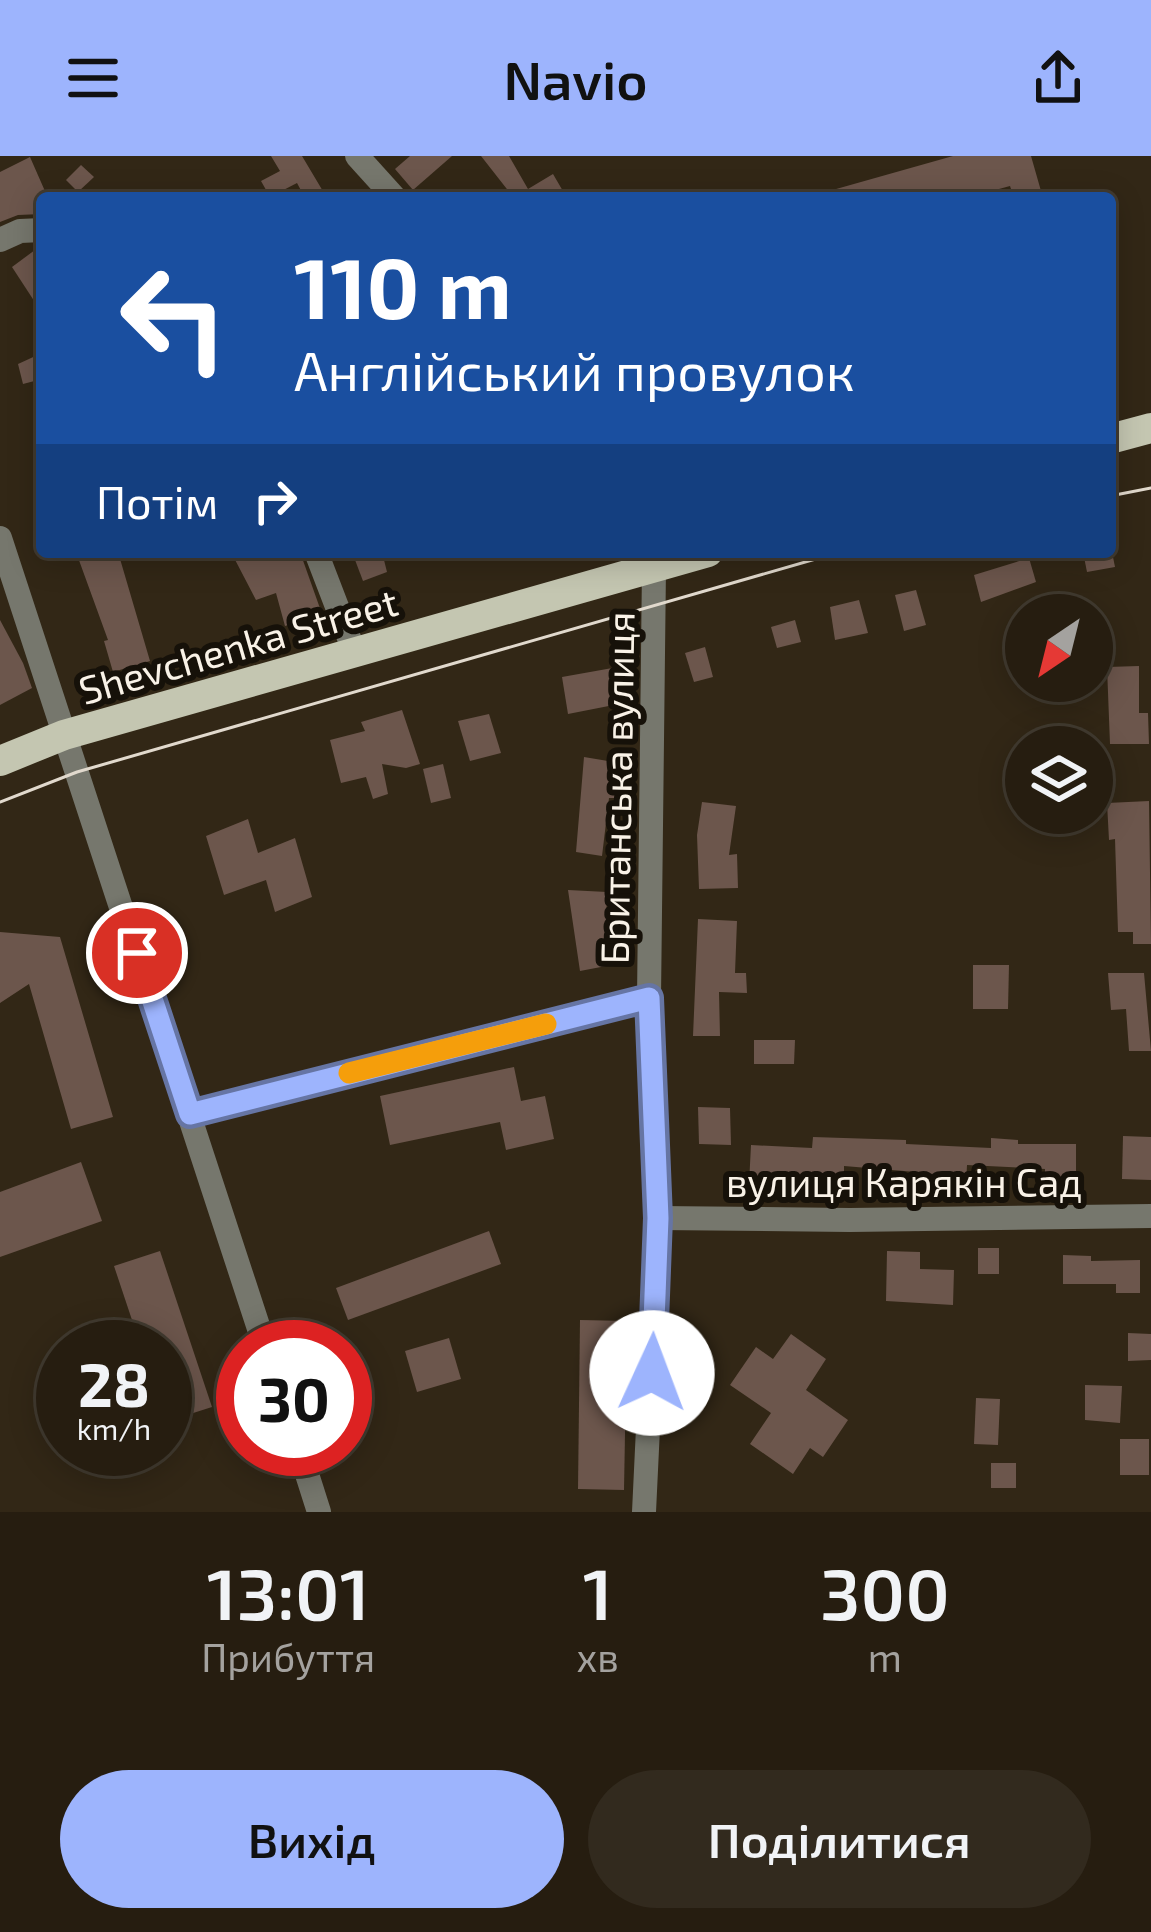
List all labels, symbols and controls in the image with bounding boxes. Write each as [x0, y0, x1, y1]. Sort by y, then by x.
icon: menu [60, 45, 126, 111]
icon: share [1025, 45, 1091, 111]
text: Navio [503, 46, 648, 111]
text: 110 m [294, 235, 512, 336]
icon: left [96, 240, 252, 396]
text: Англійський провулок [294, 337, 855, 402]
icon: right [242, 468, 308, 534]
text: Потім [96, 474, 218, 528]
street label: Shevchenka Street [73, 577, 403, 713]
north arrow [1005, 594, 1113, 702]
map controls [1005, 594, 1113, 834]
street label: Британська вулиця [589, 611, 644, 965]
button: layers [1005, 726, 1113, 834]
pin [86, 902, 188, 1004]
icon: arrive [104, 920, 170, 986]
street label: вулиця Карякін Сад [726, 1158, 1082, 1206]
position arrow [589, 1310, 715, 1436]
speed limit sign: 30 [216, 1320, 372, 1476]
text: 28 [78, 1347, 150, 1419]
text: km/h [77, 1410, 151, 1446]
text: 13:01 [207, 1548, 370, 1634]
text: 1 [583, 1548, 613, 1634]
text: 300 [820, 1548, 950, 1634]
text: Прибуття [201, 1633, 375, 1680]
text: хв [577, 1633, 619, 1680]
text: m [868, 1633, 902, 1680]
button: Вихід [60, 1770, 564, 1908]
button: Поділитися [588, 1770, 1091, 1908]

